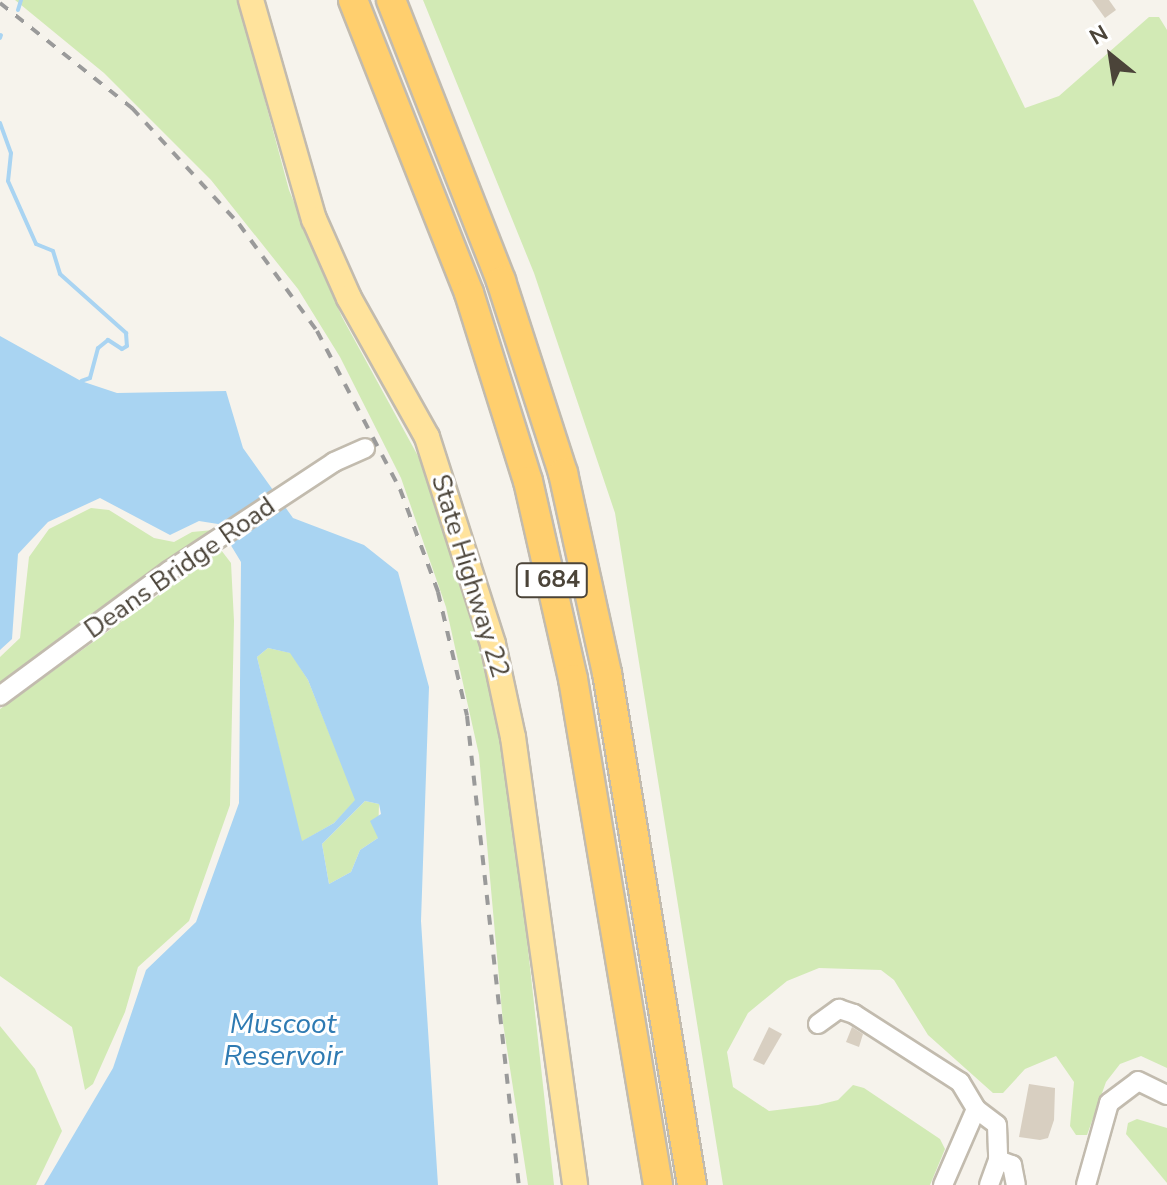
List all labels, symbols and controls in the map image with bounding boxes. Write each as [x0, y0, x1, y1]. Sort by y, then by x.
north arrow [1071, 16, 1151, 96]
text: N [1084, 18, 1114, 52]
street label: State Highway 22 [424, 471, 516, 681]
street label: Deans Bridge Road [79, 491, 281, 645]
road number: I 684 [514, 560, 590, 600]
water label: Muscoot Reservoir [224, 1007, 342, 1073]

